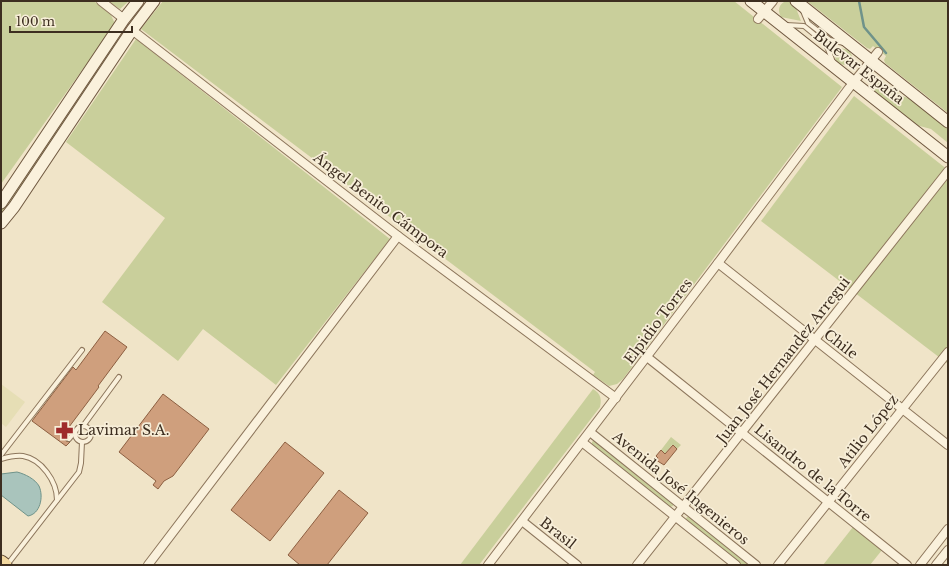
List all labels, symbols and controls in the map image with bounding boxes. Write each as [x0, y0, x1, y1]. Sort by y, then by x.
scale bar [10, 8, 132, 34]
text: 100 m [16, 14, 55, 29]
street label: Bulevar España [810, 26, 908, 108]
street label: Ángel Benito Cámpora [309, 148, 452, 262]
street label: Juan José Hernandez Arregui [711, 273, 854, 448]
street label: Elpidio Torres [620, 275, 696, 367]
street label: Chile [820, 325, 862, 363]
street label: Atilio López [833, 391, 902, 472]
pharmacy icon: Lavimar S.A. [55, 420, 75, 440]
street label: Lisandro de la Torre [751, 420, 875, 526]
place label: Lavimar S.A. [78, 421, 169, 439]
street label: Avenida José Ingenieros [608, 427, 753, 549]
street label: Brasil [536, 513, 580, 553]

